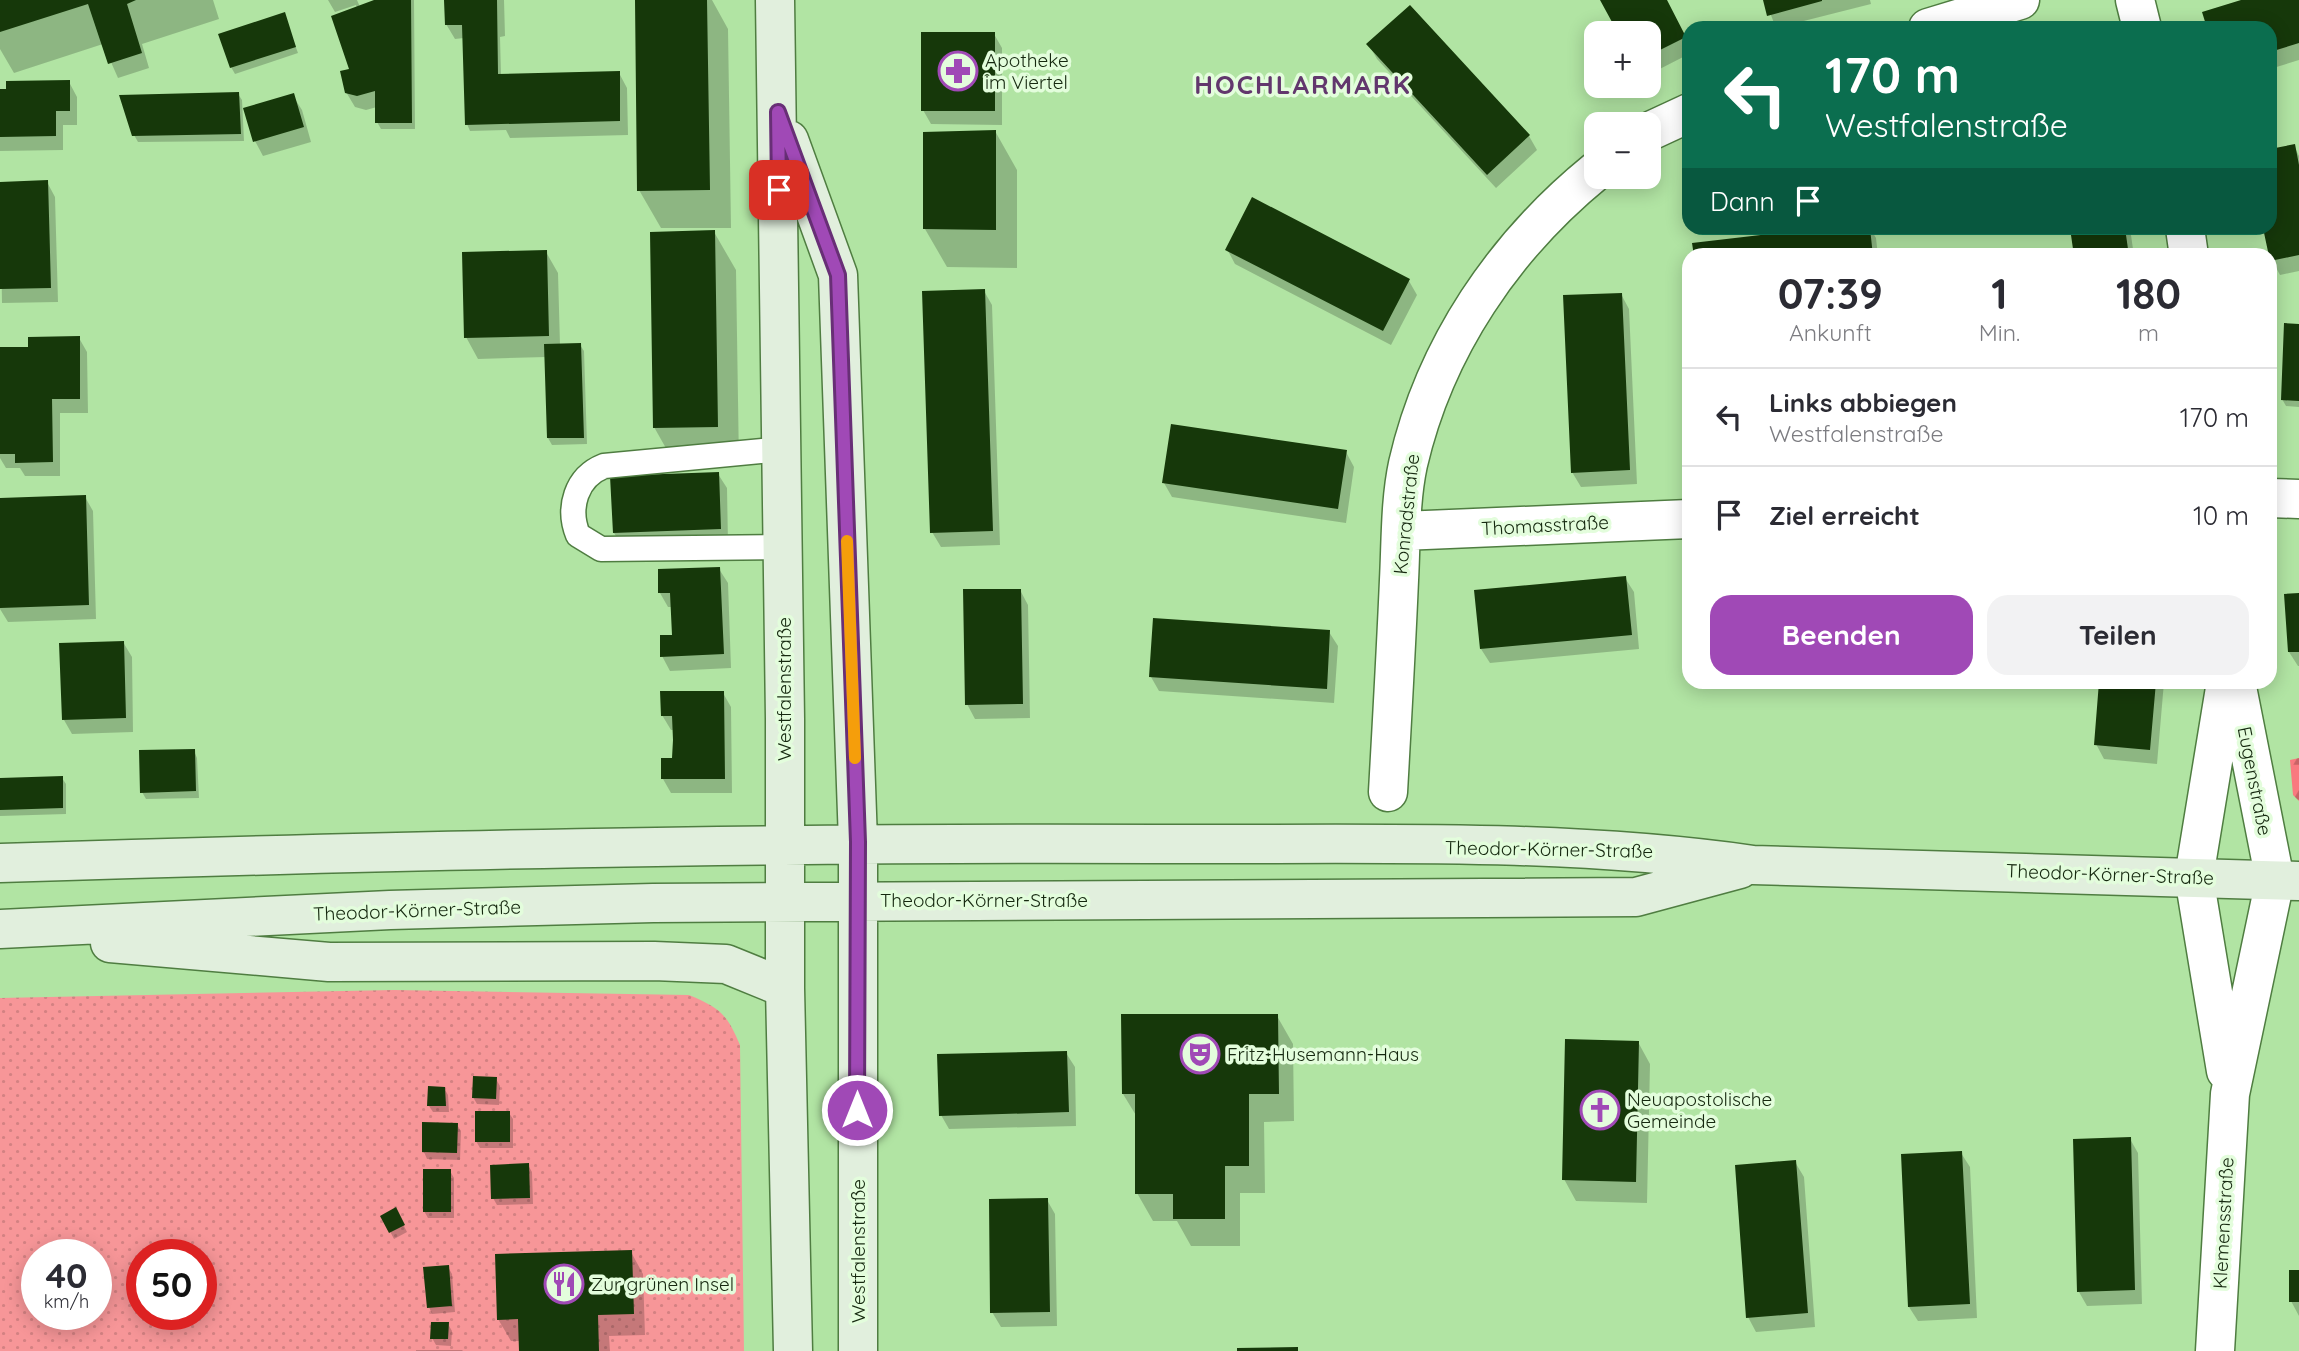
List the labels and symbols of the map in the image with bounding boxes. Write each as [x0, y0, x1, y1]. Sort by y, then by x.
place label: Apotheke im Viertel [985, 48, 1069, 94]
pharmacy icon: Apotheke im Viertel [937, 50, 979, 92]
district label: HOCHLARMARK [1194, 68, 1412, 101]
pin [749, 160, 809, 220]
street label: Konradstraße [1388, 452, 1424, 576]
street label: Thomasstraße [1481, 510, 1609, 540]
street label: Westfalenstraße [772, 617, 796, 761]
street label: Eugenstraße [2233, 724, 2277, 838]
street label: Theodor-Körner-Straße [1445, 835, 1653, 863]
street label: Theodor-Körner-Straße [2006, 858, 2214, 890]
street label: Theodor-Körner-Straße [880, 888, 1088, 912]
street label: Theodor-Körner-Straße [313, 894, 521, 926]
theatre icon: Fritz-Husemann-Haus [1179, 1033, 1221, 1075]
place label: Fritz-Husemann-Haus [1227, 1042, 1419, 1066]
position arrow [820, 1073, 894, 1147]
place label: Neuapostolische Gemeinde [1627, 1087, 1772, 1133]
church icon: Neuapostolische Gemeinde [1579, 1089, 1621, 1131]
street label: Klemensstraße [2208, 1157, 2238, 1289]
street label: Westfalenstraße [846, 1179, 870, 1323]
speed limit sign: 50 [126, 1239, 217, 1330]
restaurant icon: Zur grünen Insel [543, 1263, 585, 1305]
place label: Zur grünen Insel [591, 1272, 734, 1296]

